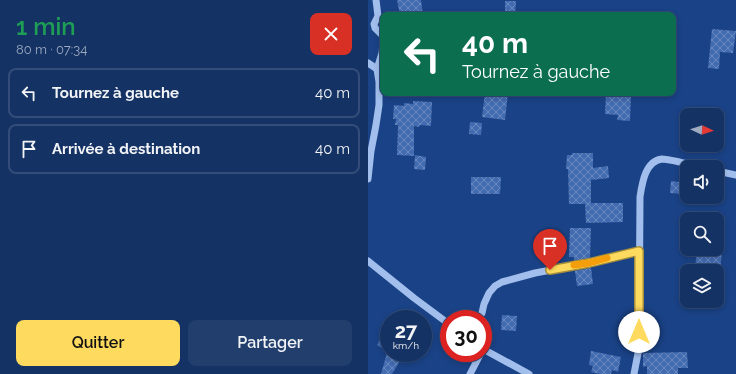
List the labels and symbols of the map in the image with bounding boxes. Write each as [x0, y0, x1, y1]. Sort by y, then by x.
north arrow [680, 108, 724, 152]
pin [533, 229, 567, 270]
speed limit sign: 30 [440, 310, 492, 362]
position arrow [618, 311, 660, 353]

